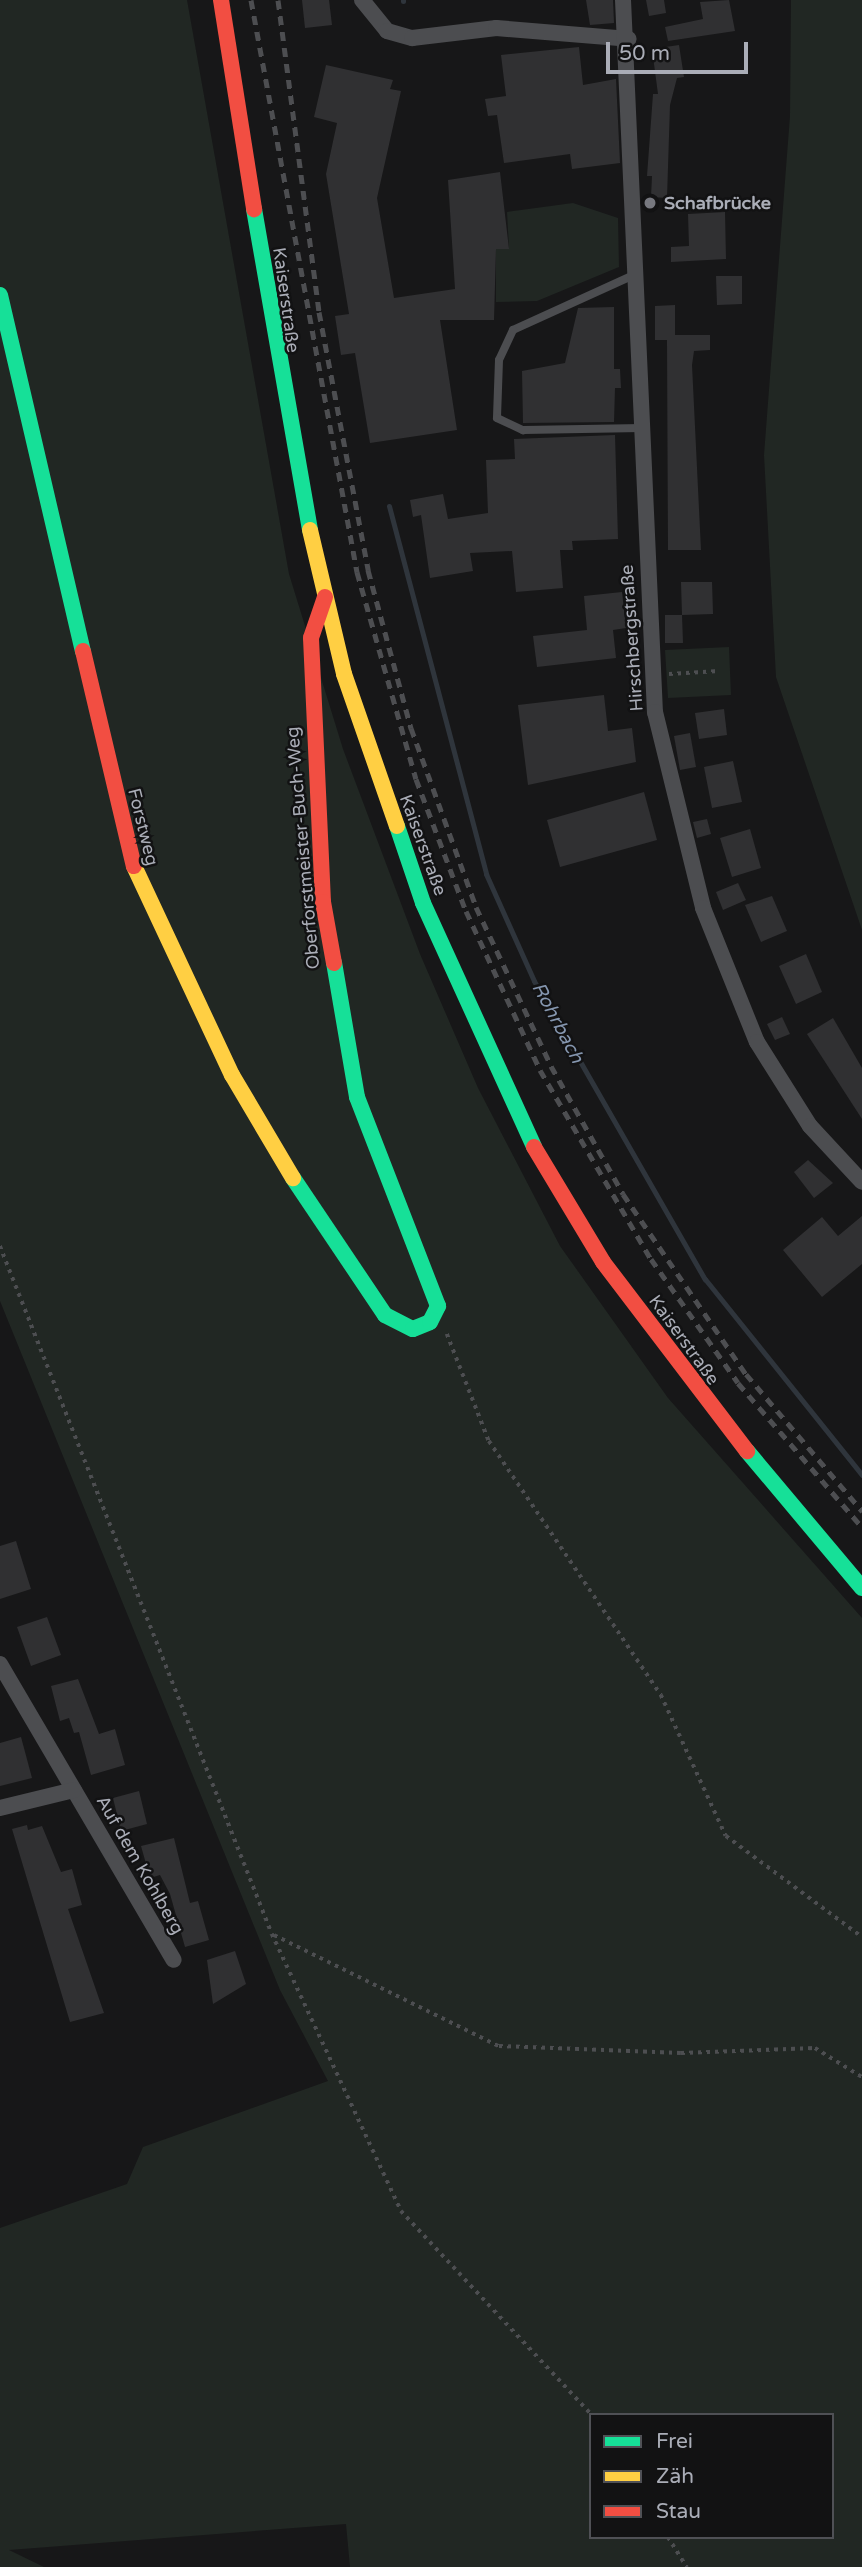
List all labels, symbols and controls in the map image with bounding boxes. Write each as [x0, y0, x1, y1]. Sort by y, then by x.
scale bar [610, 28, 752, 72]
text: 50 m [619, 41, 670, 66]
place label: Schafbrücke [664, 192, 771, 214]
marker: Schafbrücke [642, 195, 658, 211]
street label: Kaiserstraße [268, 246, 304, 354]
street label: Hirschbergstraße [616, 564, 648, 712]
street label: Oberforstmeister-Buch-Weg [282, 726, 324, 970]
street label: Forstweg [123, 786, 163, 868]
street label: Kaiserstraße [395, 792, 451, 898]
water label: Rohrbach [526, 979, 588, 1067]
street label: Kaiserstraße [644, 1291, 724, 1389]
street label: Auf dem Kohlberg [92, 1792, 188, 1938]
legend [589, 2413, 834, 2539]
text: Frei [656, 2429, 693, 2454]
text: Zäh [656, 2464, 694, 2489]
text: Stau [656, 2499, 701, 2524]

